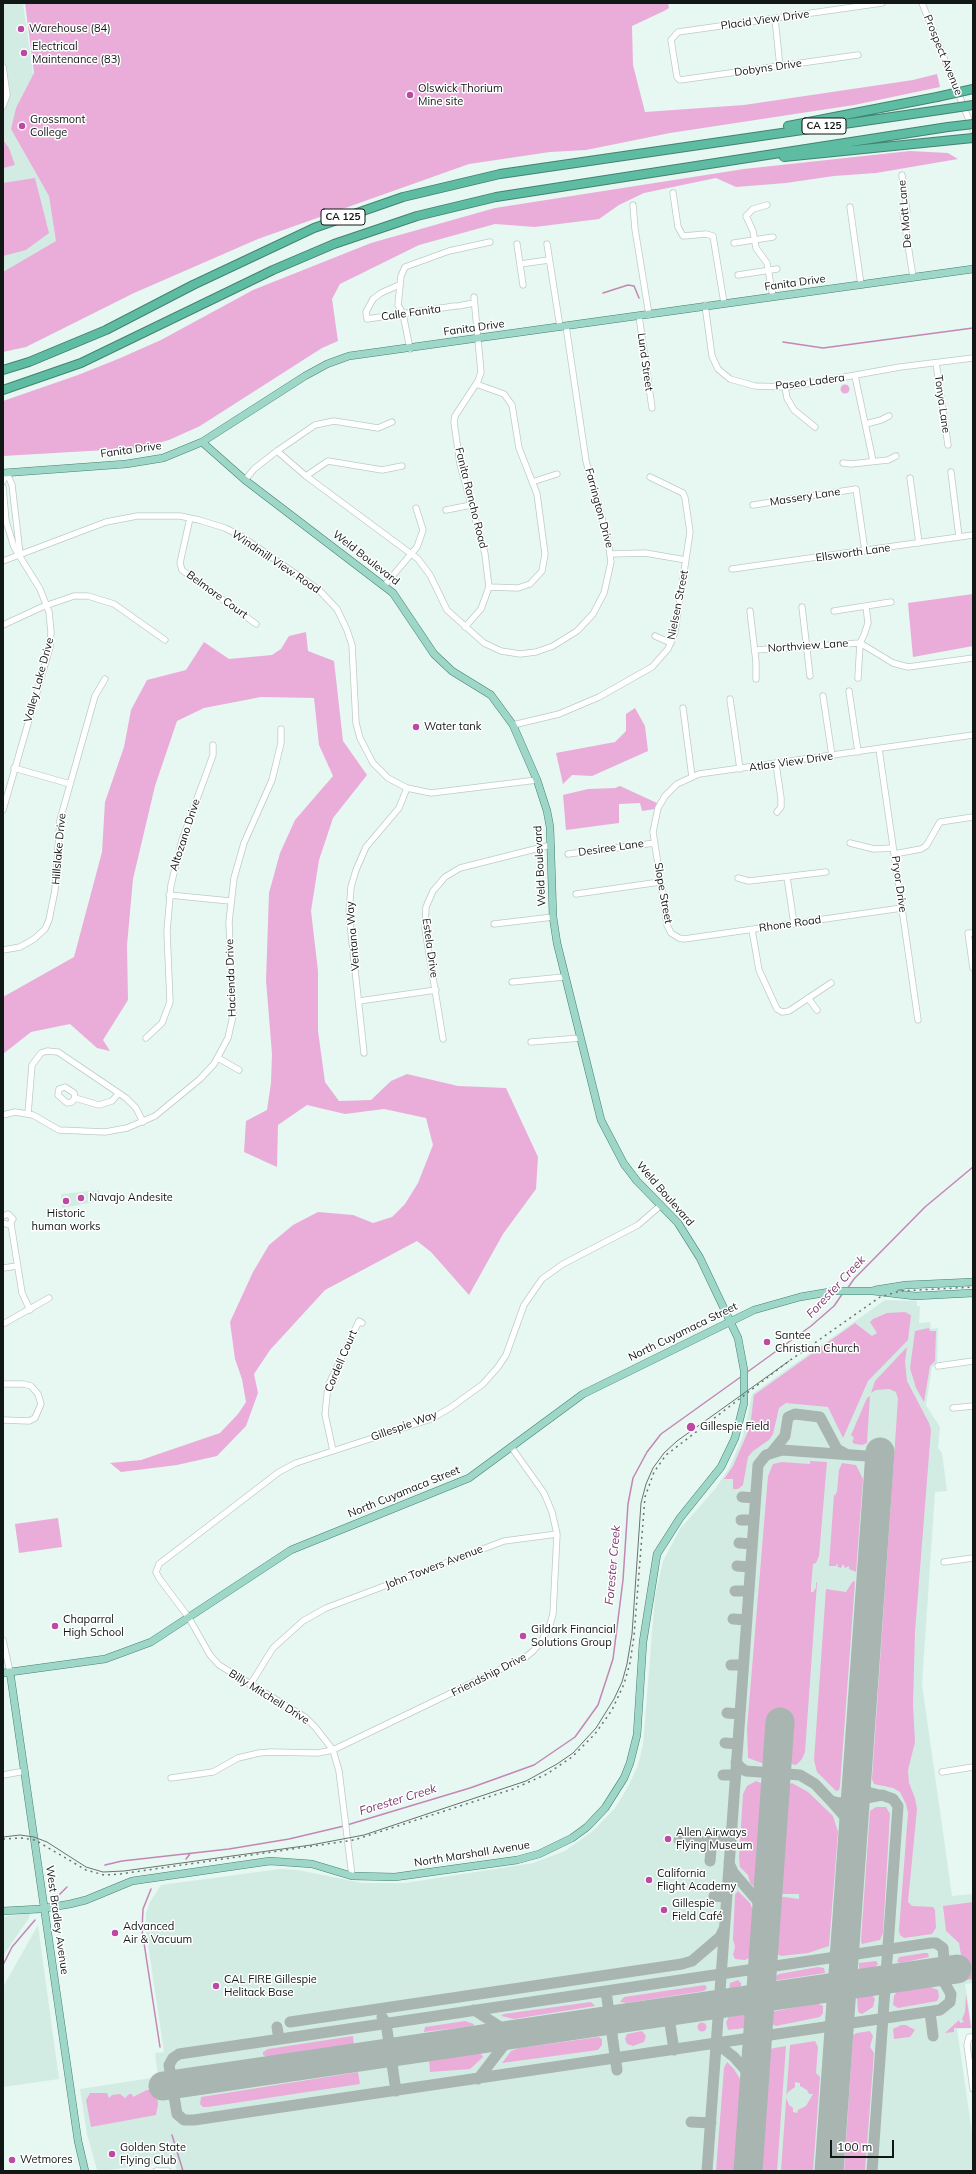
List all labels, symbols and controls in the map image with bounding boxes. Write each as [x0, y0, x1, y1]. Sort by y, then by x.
street label: Placid View Drive [720, 7, 810, 33]
street label: Prospect Avenue [921, 13, 965, 97]
place label: Warehouse (84) [29, 22, 111, 36]
marker: Warehouse (84) [16, 24, 26, 34]
place label: Electrical Maintenance (83) [32, 40, 121, 66]
marker: Electrical Maintenance (83) [19, 48, 29, 58]
street label: Dobyns Drive [733, 57, 803, 79]
place label: Olswick Thorium Mine site [418, 82, 503, 108]
marker: Olswick Thorium Mine site [405, 90, 415, 100]
place label: Grossmont College [30, 113, 85, 139]
road number: CA 125 [802, 118, 846, 134]
marker: Grossmont College [17, 121, 27, 131]
street label: De Mott Lane [895, 179, 915, 249]
road number: CA 125 [321, 209, 365, 225]
street label: Fanita Drive [764, 272, 826, 294]
street label: Calle Fanita [380, 302, 442, 324]
street label: Fanita Drive [443, 317, 505, 339]
street label: Lund Street [634, 332, 656, 392]
street label: Paseo Ladera [775, 371, 845, 393]
street label: Tonya Lane [931, 374, 953, 434]
street label: Fanita Drive [100, 439, 162, 461]
street label: Fanita Rancho Road [452, 446, 490, 550]
street label: Farrington Drive [582, 467, 616, 549]
street label: Massery Lane [769, 485, 841, 509]
street label: Windmill View Road [229, 527, 323, 597]
street label: Weld Boulevard [330, 528, 402, 588]
street label: Ellsworth Lane [815, 541, 891, 565]
street label: Belmore Court [184, 568, 250, 622]
street label: Nielsen Street [665, 569, 691, 641]
street label: Valley Lake Drive [21, 636, 57, 724]
street label: Northview Lane [767, 637, 849, 655]
place label: Water tank [424, 720, 481, 734]
marker: Water tank [411, 722, 421, 732]
street label: Atlas View Drive [748, 750, 834, 774]
street label: Altozano Drive [167, 797, 203, 873]
street label: Hillslake Drive [49, 813, 69, 885]
street label: Weld Boulevard [531, 825, 549, 907]
street label: Desiree Lane [577, 837, 645, 859]
street label: Pryor Drive [889, 855, 909, 913]
street label: Slope Street [651, 862, 675, 924]
street label: Ventana Way [343, 901, 363, 971]
street label: Rhone Road [758, 913, 822, 935]
street label: Estela Drive [419, 917, 441, 979]
street label: Hacienda Drive [223, 939, 239, 1017]
street label: Weld Boulevard [633, 1159, 697, 1229]
place label: Navajo Andesite [89, 1191, 173, 1205]
marker: Navajo Andesite [76, 1193, 86, 1203]
marker: Historic human works [61, 1196, 71, 1206]
place label: Historic human works [31, 1207, 101, 1233]
water label: Forester Creek [803, 1253, 869, 1321]
street label: North Cuyamaca Street [626, 1300, 740, 1364]
street label: Cordell Court [322, 1328, 360, 1394]
place label: Santee Christian Church [775, 1329, 859, 1355]
marker: Santee Christian Church [762, 1337, 772, 1347]
street label: Gillespie Way [369, 1408, 439, 1444]
place label: Gillespie Field [700, 1420, 769, 1434]
marker: Gillespie Field [685, 1421, 697, 1433]
street label: North Cuyamaca Street [346, 1463, 462, 1521]
water label: Forester Creek [602, 1525, 624, 1605]
street label: John Towers Avenue [383, 1542, 485, 1592]
place label: Chaparral High School [63, 1613, 124, 1639]
marker: Chaparral High School [50, 1621, 60, 1631]
place label: Gildark Financial Solutions Group [531, 1623, 616, 1649]
marker: Gildark Financial Solutions Group [518, 1631, 528, 1641]
street label: Friendship Drive [449, 1650, 529, 1700]
street label: Billy Mitchell Drive [226, 1667, 312, 1727]
water label: Forester Creek [358, 1781, 438, 1819]
place label: Allen Airways Flying Museum [676, 1826, 752, 1852]
marker: Allen Airways Flying Museum [663, 1834, 673, 1844]
street label: North Marshall Avenue [413, 1838, 531, 1870]
street label: West Bradley Avenue [43, 1865, 71, 1975]
place label: California Flight Academy [657, 1867, 736, 1893]
marker: California Flight Academy [644, 1875, 654, 1885]
place label: Gillespie Field Café [672, 1897, 722, 1923]
marker: Gillespie Field Café [659, 1905, 669, 1915]
place label: Advanced Air & Vacuum [123, 1920, 192, 1946]
marker: Advanced Air & Vacuum [110, 1928, 120, 1938]
place label: CAL FIRE Gillespie Helitack Base [224, 1973, 317, 1999]
marker: CAL FIRE Gillespie Helitack Base [211, 1981, 221, 1991]
scale bar [832, 2132, 896, 2158]
text: 100 m [837, 2139, 872, 2154]
place label: Golden State Flying Club [120, 2141, 186, 2167]
marker: Golden State Flying Club [107, 2149, 117, 2159]
place label: Wetmores [20, 2153, 73, 2167]
marker: Wetmores [7, 2155, 17, 2165]

